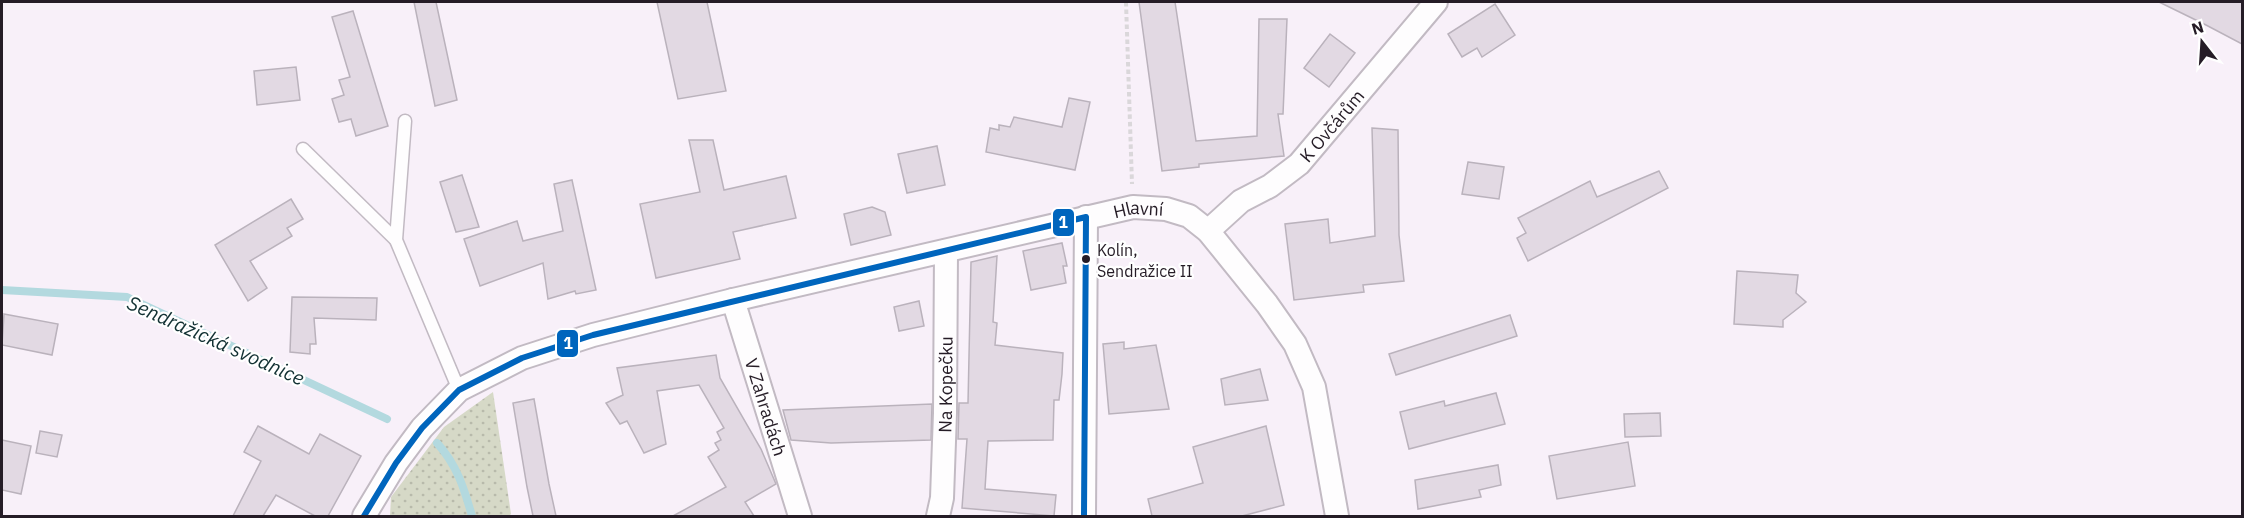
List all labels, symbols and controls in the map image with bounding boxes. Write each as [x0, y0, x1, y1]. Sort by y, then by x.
north arrow [2172, 12, 2232, 72]
text: N [2189, 16, 2206, 39]
street label: K Ovčárům [1294, 84, 1369, 167]
street label: Hlavní [1111, 195, 1165, 223]
line badge: 1 [1052, 208, 1075, 237]
text: 1 [1058, 212, 1068, 232]
place label: Kolín, Sendražice II [1097, 240, 1193, 281]
marker: Kolín, Sendražice II [1080, 253, 1092, 265]
water label: Sendražická svodnice [123, 289, 309, 391]
line badge: 1 [556, 329, 579, 358]
text: 1 [563, 333, 573, 353]
street label: Na Kopečku [933, 336, 957, 433]
street label: V Zahradách [740, 355, 792, 459]

